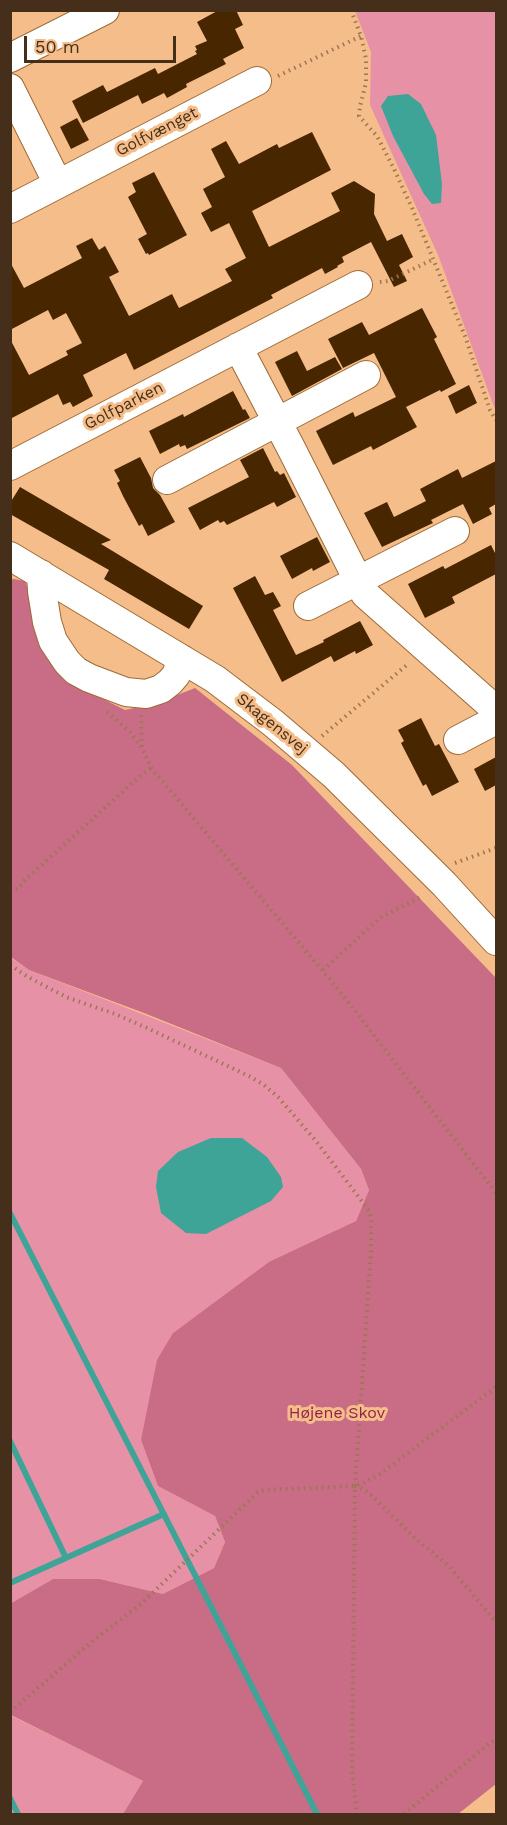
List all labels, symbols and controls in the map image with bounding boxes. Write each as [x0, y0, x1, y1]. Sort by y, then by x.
scale bar [27, 24, 178, 62]
text: 50 m [35, 36, 80, 57]
street label: Golfvænget [113, 103, 201, 161]
street label: Golfparken [81, 378, 167, 434]
street label: Skagensvej [233, 690, 311, 758]
park label: Højene Skov [289, 1403, 385, 1423]

